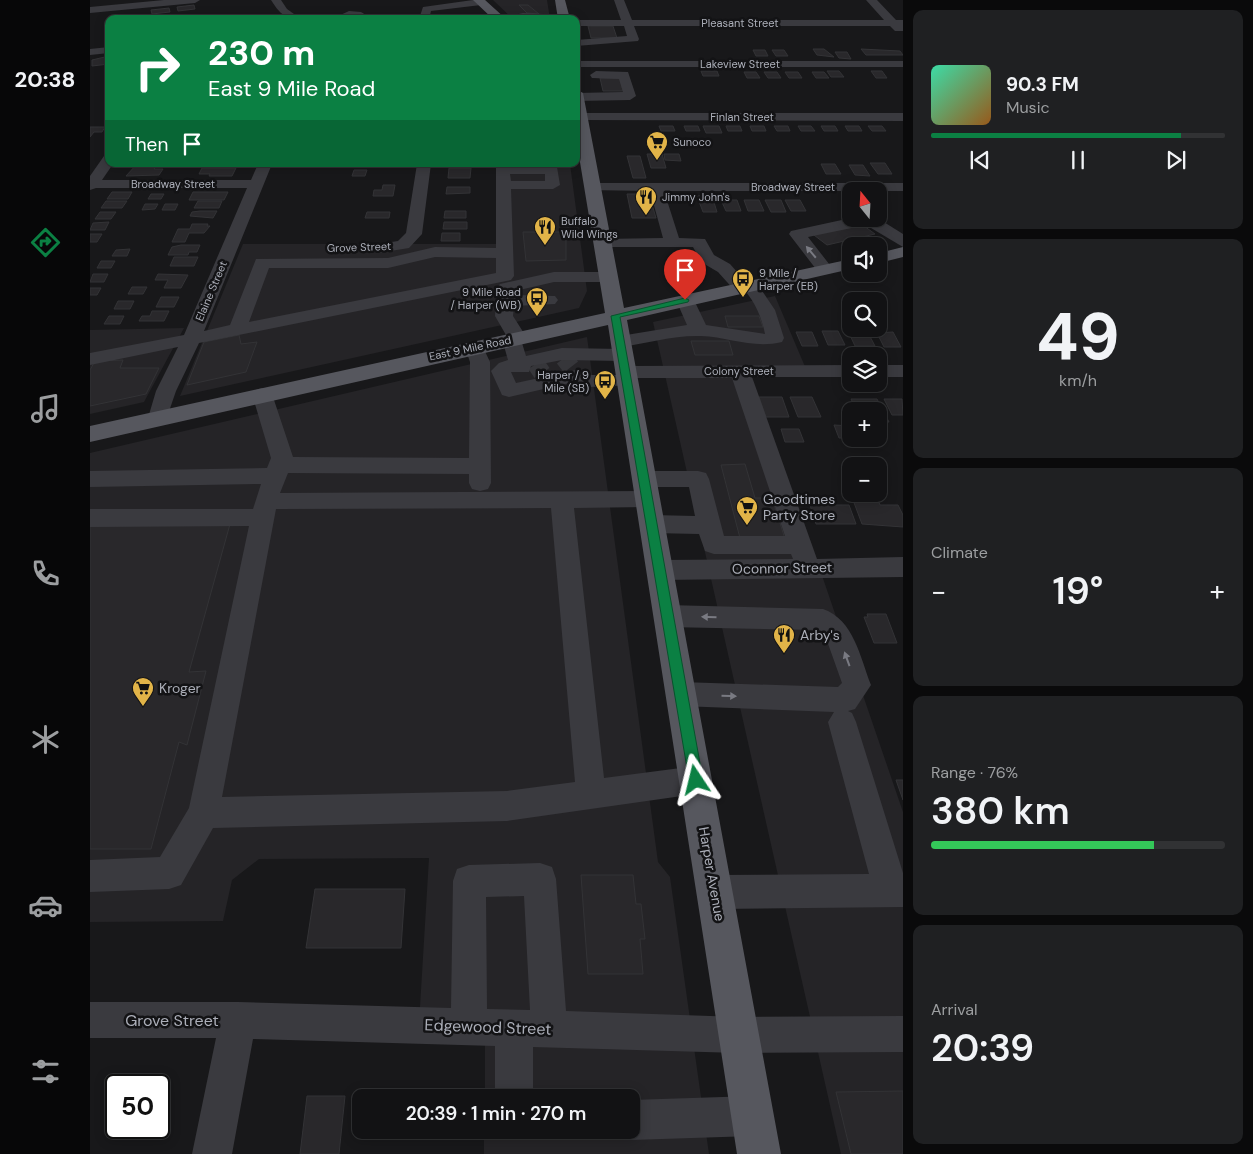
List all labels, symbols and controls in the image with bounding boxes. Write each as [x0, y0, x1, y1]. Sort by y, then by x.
street label: Pleasant Street [701, 16, 779, 30]
text: 230 m [208, 30, 315, 76]
icon: right [125, 35, 190, 100]
street label: Lakeview Street [700, 57, 780, 71]
text: 20:38 [15, 65, 75, 94]
text: 90.3 FM [1006, 72, 1079, 97]
text: East 9 Mile Road [208, 74, 375, 103]
text: Music [1006, 97, 1050, 118]
street label: Finlan Street [710, 110, 774, 124]
icon: arrive [178, 130, 206, 158]
supermarket icon: Sunoco [645, 130, 669, 161]
text: Then [125, 132, 168, 157]
place label: Sunoco [673, 135, 711, 149]
icon: previous [966, 146, 994, 174]
icon: pause [1064, 146, 1092, 174]
icon: next [1162, 146, 1190, 174]
street label: Broadway Street [131, 177, 215, 191]
street label: Broadway Street [751, 180, 835, 194]
north arrow [842, 182, 888, 228]
map controls [842, 182, 887, 502]
restaurant icon: Jimmy John's [634, 185, 658, 216]
place label: Jimmy John's [662, 190, 730, 204]
place label: Buffalo Wild Wings [561, 214, 618, 241]
restaurant icon: Buffalo Wild Wings [533, 215, 557, 246]
icon: directions [28, 225, 63, 260]
button: sound [842, 237, 887, 282]
street label: Grove Street [327, 239, 391, 255]
one-way arrow [805, 246, 816, 259]
pin [664, 249, 706, 300]
icon: arrive [671, 256, 699, 284]
street label: Elaine Street [192, 259, 230, 323]
place label: 9 Mile / Harper (EB) [759, 266, 818, 293]
bus stop icon: 9 Mile / Harper (EB) [731, 267, 755, 298]
place label: 9 Mile Road / Harper (WB) [451, 285, 521, 312]
bus stop icon: 9 Mile Road / Harper (WB) [525, 286, 549, 317]
button: search [842, 292, 887, 337]
text: 49 [1036, 295, 1120, 379]
street label: East 9 Mile Road [428, 332, 512, 364]
button: layers [842, 347, 887, 392]
street label: Colony Street [704, 364, 774, 378]
place label: Harper / 9 Mile (SB) [537, 368, 589, 395]
bus stop icon: Harper / 9 Mile (SB) [593, 369, 617, 400]
text: km/h [1059, 370, 1097, 391]
icon: music [28, 391, 63, 426]
button: + [842, 402, 887, 447]
button: − [842, 457, 887, 502]
place label: Goodtimes Party Store [763, 490, 835, 524]
supermarket icon: Goodtimes Party Store [735, 495, 759, 526]
text: Climate [931, 542, 988, 563]
icon: phone [28, 556, 63, 591]
street label: Oconnor Street [732, 558, 832, 578]
text: 19° [1053, 566, 1103, 616]
text: − [931, 573, 946, 610]
text: + [1210, 573, 1225, 610]
one-way arrow [700, 613, 716, 621]
restaurant icon: Arby's [772, 623, 796, 654]
place label: Arby's [800, 626, 840, 644]
one-way arrow [843, 651, 851, 666]
supermarket icon: Kroger [131, 676, 155, 707]
place label: Kroger [159, 679, 201, 697]
one-way arrow [722, 692, 738, 700]
icon: climate [28, 722, 63, 757]
position arrow [669, 753, 721, 805]
text: Range · 76% [931, 762, 1018, 783]
text: 380 km [931, 786, 1070, 836]
street label: Harper Avenue [695, 825, 729, 923]
icon: car [28, 888, 63, 923]
text: Arrival [931, 999, 978, 1020]
street label: Grove Street [125, 1010, 219, 1031]
street label: Edgewood Street [424, 1014, 552, 1040]
text: 20:39 [931, 1023, 1034, 1073]
icon: filters [28, 1054, 63, 1089]
speed limit sign: 50 [105, 1074, 170, 1139]
text: 20:39 · 1 min · 270 m [406, 1101, 586, 1126]

